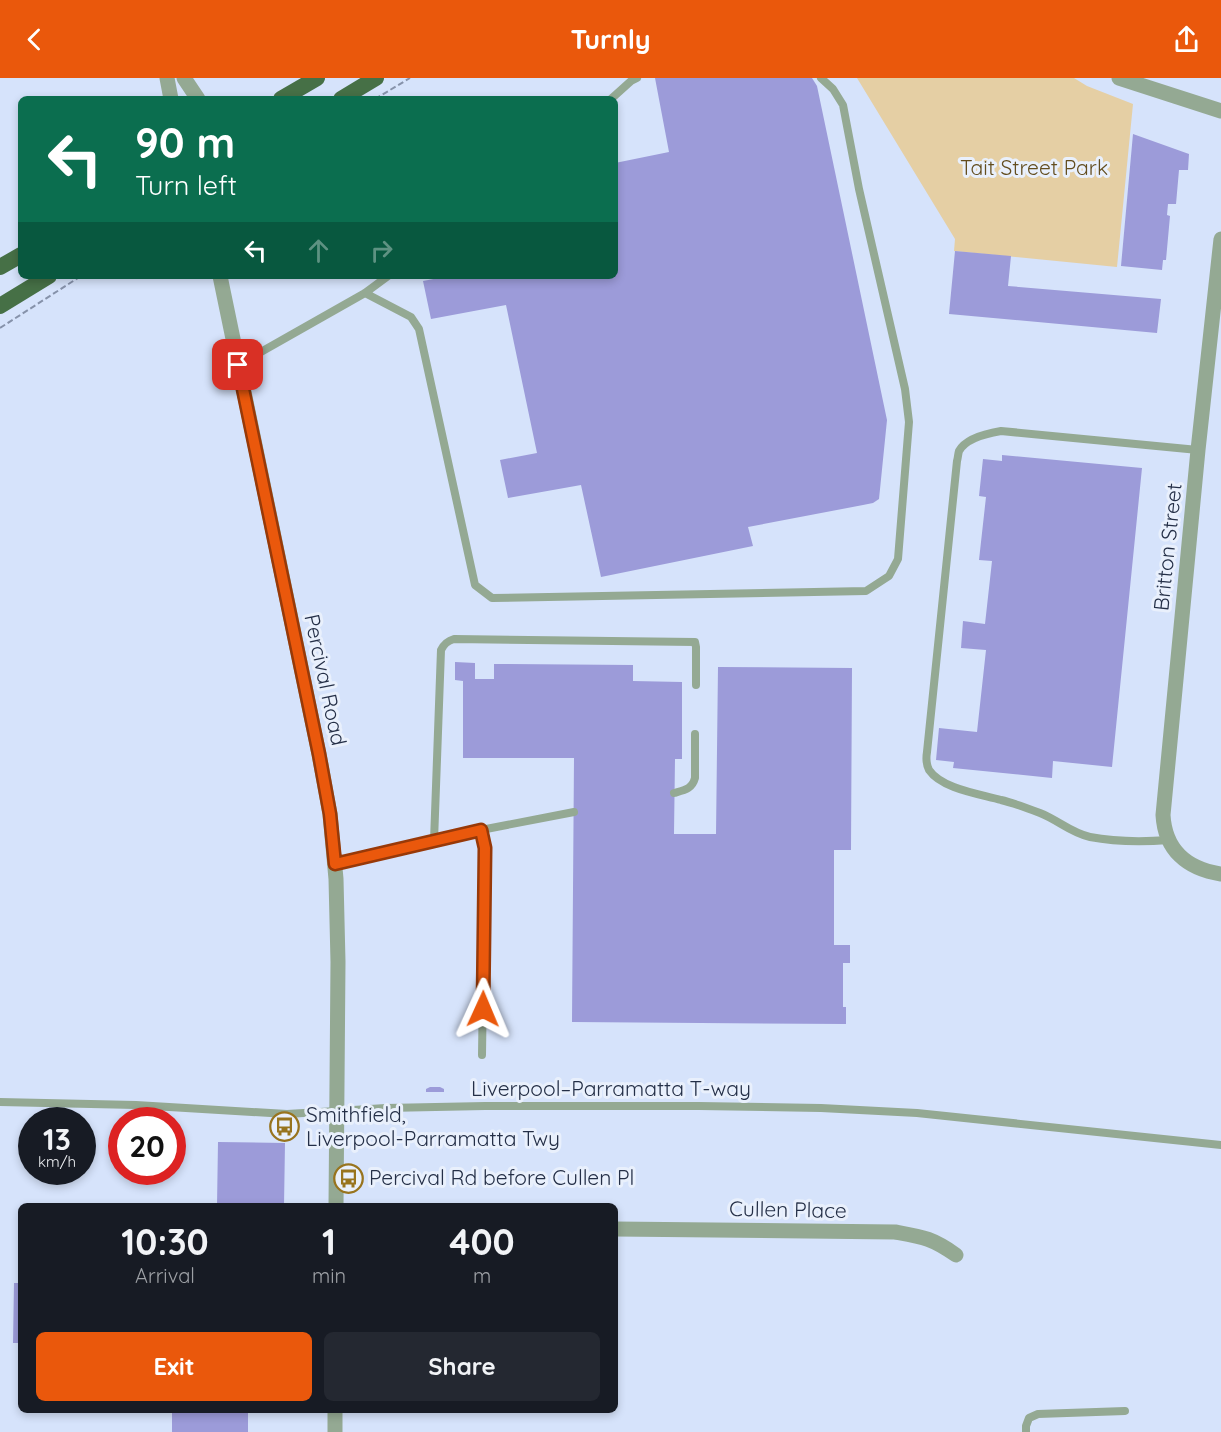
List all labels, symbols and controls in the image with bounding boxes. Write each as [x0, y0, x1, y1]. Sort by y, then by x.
text: Turnly [570, 22, 651, 56]
icon: back [18, 23, 51, 56]
icon: share [1170, 23, 1203, 56]
text: 90 m [135, 116, 235, 169]
icon: left [36, 120, 114, 198]
park label: Tait Street Park [960, 154, 1108, 180]
text: Turn left [135, 168, 237, 202]
icon: left [239, 234, 272, 267]
icon: ahead [302, 234, 335, 267]
icon: right [365, 234, 398, 267]
pin [212, 339, 263, 390]
icon: arrive [221, 348, 254, 381]
street label: Britton Street [1147, 482, 1187, 612]
street label: Percival Road [299, 612, 353, 748]
position arrow [451, 977, 515, 1041]
street label: Liverpool–Parramatta T-way [471, 1075, 751, 1101]
place label: Smithfield, Liverpool-Parramatta Twy [306, 1101, 560, 1151]
speed limit sign: 20 [108, 1107, 186, 1185]
bus stop icon: Smithfield, Liverpool-Parramatta Twy [269, 1111, 301, 1143]
text: 13 [43, 1120, 71, 1158]
text: km/h [38, 1152, 76, 1171]
bus stop icon: Percival Rd before Cullen Pl [332, 1162, 364, 1194]
place label: Percival Rd before Cullen Pl [369, 1164, 634, 1190]
street label: Cullen Place [729, 1195, 847, 1223]
text: 10:30 [121, 1219, 209, 1264]
text: 1 [322, 1219, 336, 1264]
text: 400 [449, 1219, 515, 1264]
text: Arrival [135, 1263, 195, 1288]
text: min [312, 1263, 346, 1288]
text: m [473, 1263, 491, 1288]
button: Exit [36, 1332, 312, 1401]
button: Share [324, 1332, 600, 1401]

